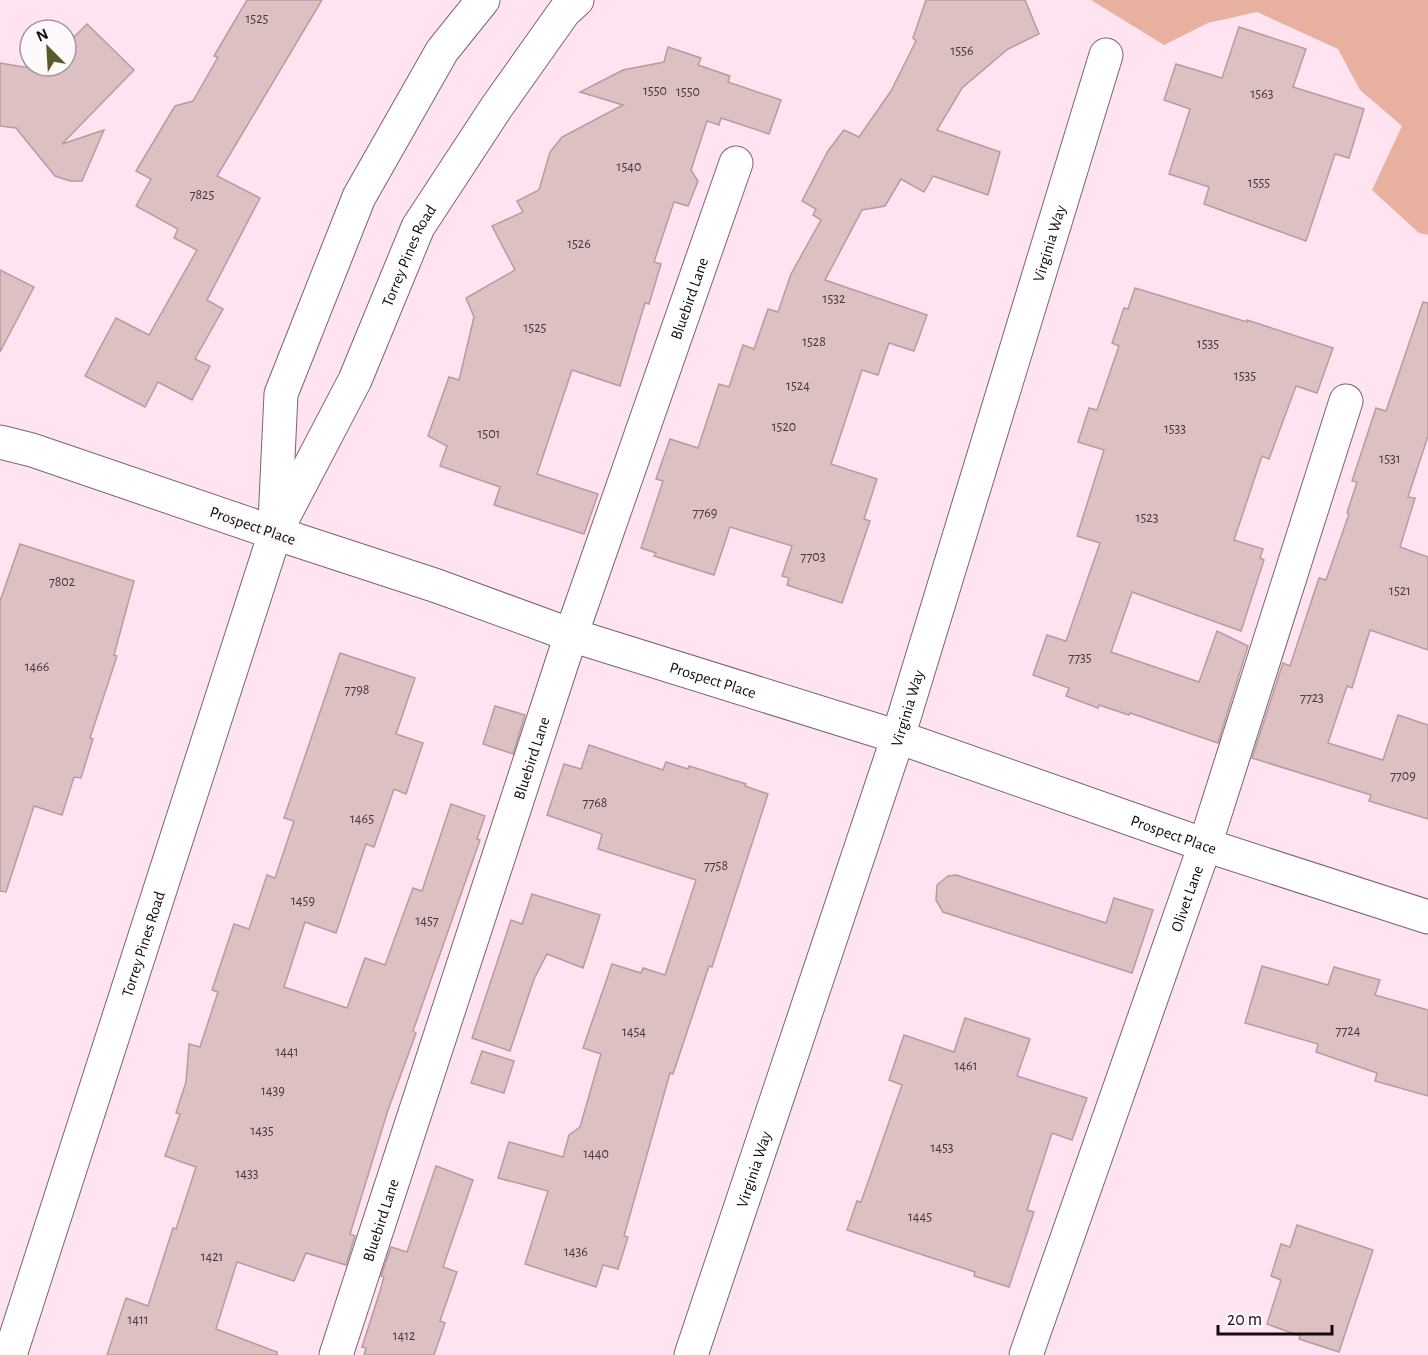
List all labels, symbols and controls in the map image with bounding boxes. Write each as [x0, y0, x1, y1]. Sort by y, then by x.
house number: 1525 [246, 12, 269, 26]
north arrow [18, 18, 78, 78]
text: N [34, 26, 51, 45]
house number: 1556 [950, 44, 974, 58]
house number: 1550 [643, 84, 667, 98]
house number: 1550 [676, 85, 700, 99]
house number: 1563 [1250, 87, 1274, 101]
house number: 1540 [617, 160, 641, 174]
house number: 1555 [1248, 176, 1270, 190]
house number: 7825 [190, 188, 214, 202]
street label: Torrey Pines Road [379, 202, 439, 309]
street label: Virginia Way [1030, 203, 1070, 284]
house number: 1526 [567, 237, 591, 251]
street label: Bluebird Lane [668, 256, 711, 342]
house number: 1532 [823, 292, 845, 306]
house number: 1525 [524, 321, 547, 335]
house number: 1528 [802, 335, 826, 349]
house number: 1535 [1197, 337, 1219, 351]
house number: 1535 [1234, 369, 1256, 383]
house number: 1524 [786, 379, 810, 393]
house number: 1520 [772, 420, 796, 434]
house number: 1533 [1164, 422, 1186, 436]
house number: 1501 [478, 427, 500, 441]
house number: 1531 [1379, 452, 1401, 466]
street label: Prospect Place [208, 504, 298, 548]
house number: 7769 [693, 506, 717, 520]
house number: 1523 [1136, 511, 1159, 525]
house number: 7703 [801, 550, 826, 564]
house number: 7802 [49, 575, 75, 589]
house number: 1521 [1389, 584, 1411, 598]
house number: 7735 [1068, 651, 1092, 665]
street label: Prospect Place [668, 659, 758, 701]
house number: 1466 [25, 660, 49, 674]
street label: Virginia Way [888, 668, 928, 749]
house number: 7798 [345, 683, 369, 697]
house number: 7723 [1300, 691, 1324, 705]
street label: Bluebird Lane [511, 715, 553, 802]
house number: 7709 [1390, 769, 1416, 783]
house number: 7768 [583, 796, 607, 810]
house number: 1465 [350, 812, 374, 826]
street label: Prospect Place [1128, 813, 1218, 857]
house number: 7758 [704, 859, 728, 873]
street label: Olivet Lane [1168, 863, 1206, 934]
street label: Torrey Pines Road [119, 889, 168, 999]
house number: 1459 [291, 894, 315, 908]
house number: 1457 [415, 914, 439, 928]
house number: 7724 [1336, 1024, 1361, 1038]
house number: 1454 [622, 1025, 646, 1039]
house number: 1441 [275, 1045, 299, 1059]
house number: 1461 [955, 1059, 977, 1073]
house number: 1439 [261, 1084, 285, 1098]
house number: 1435 [250, 1124, 274, 1138]
street label: Virginia Way [734, 1129, 775, 1210]
house number: 1453 [930, 1141, 954, 1155]
house number: 1440 [583, 1147, 609, 1161]
house number: 1433 [235, 1167, 259, 1181]
street label: Bluebird Lane [360, 1177, 402, 1264]
house number: 1445 [908, 1210, 932, 1224]
house number: 1436 [564, 1245, 588, 1259]
house number: 1421 [201, 1250, 223, 1264]
scale bar [1218, 1298, 1332, 1336]
text: 20 m [1227, 1311, 1262, 1329]
house number: 1411 [127, 1313, 149, 1327]
house number: 1412 [393, 1329, 415, 1343]

